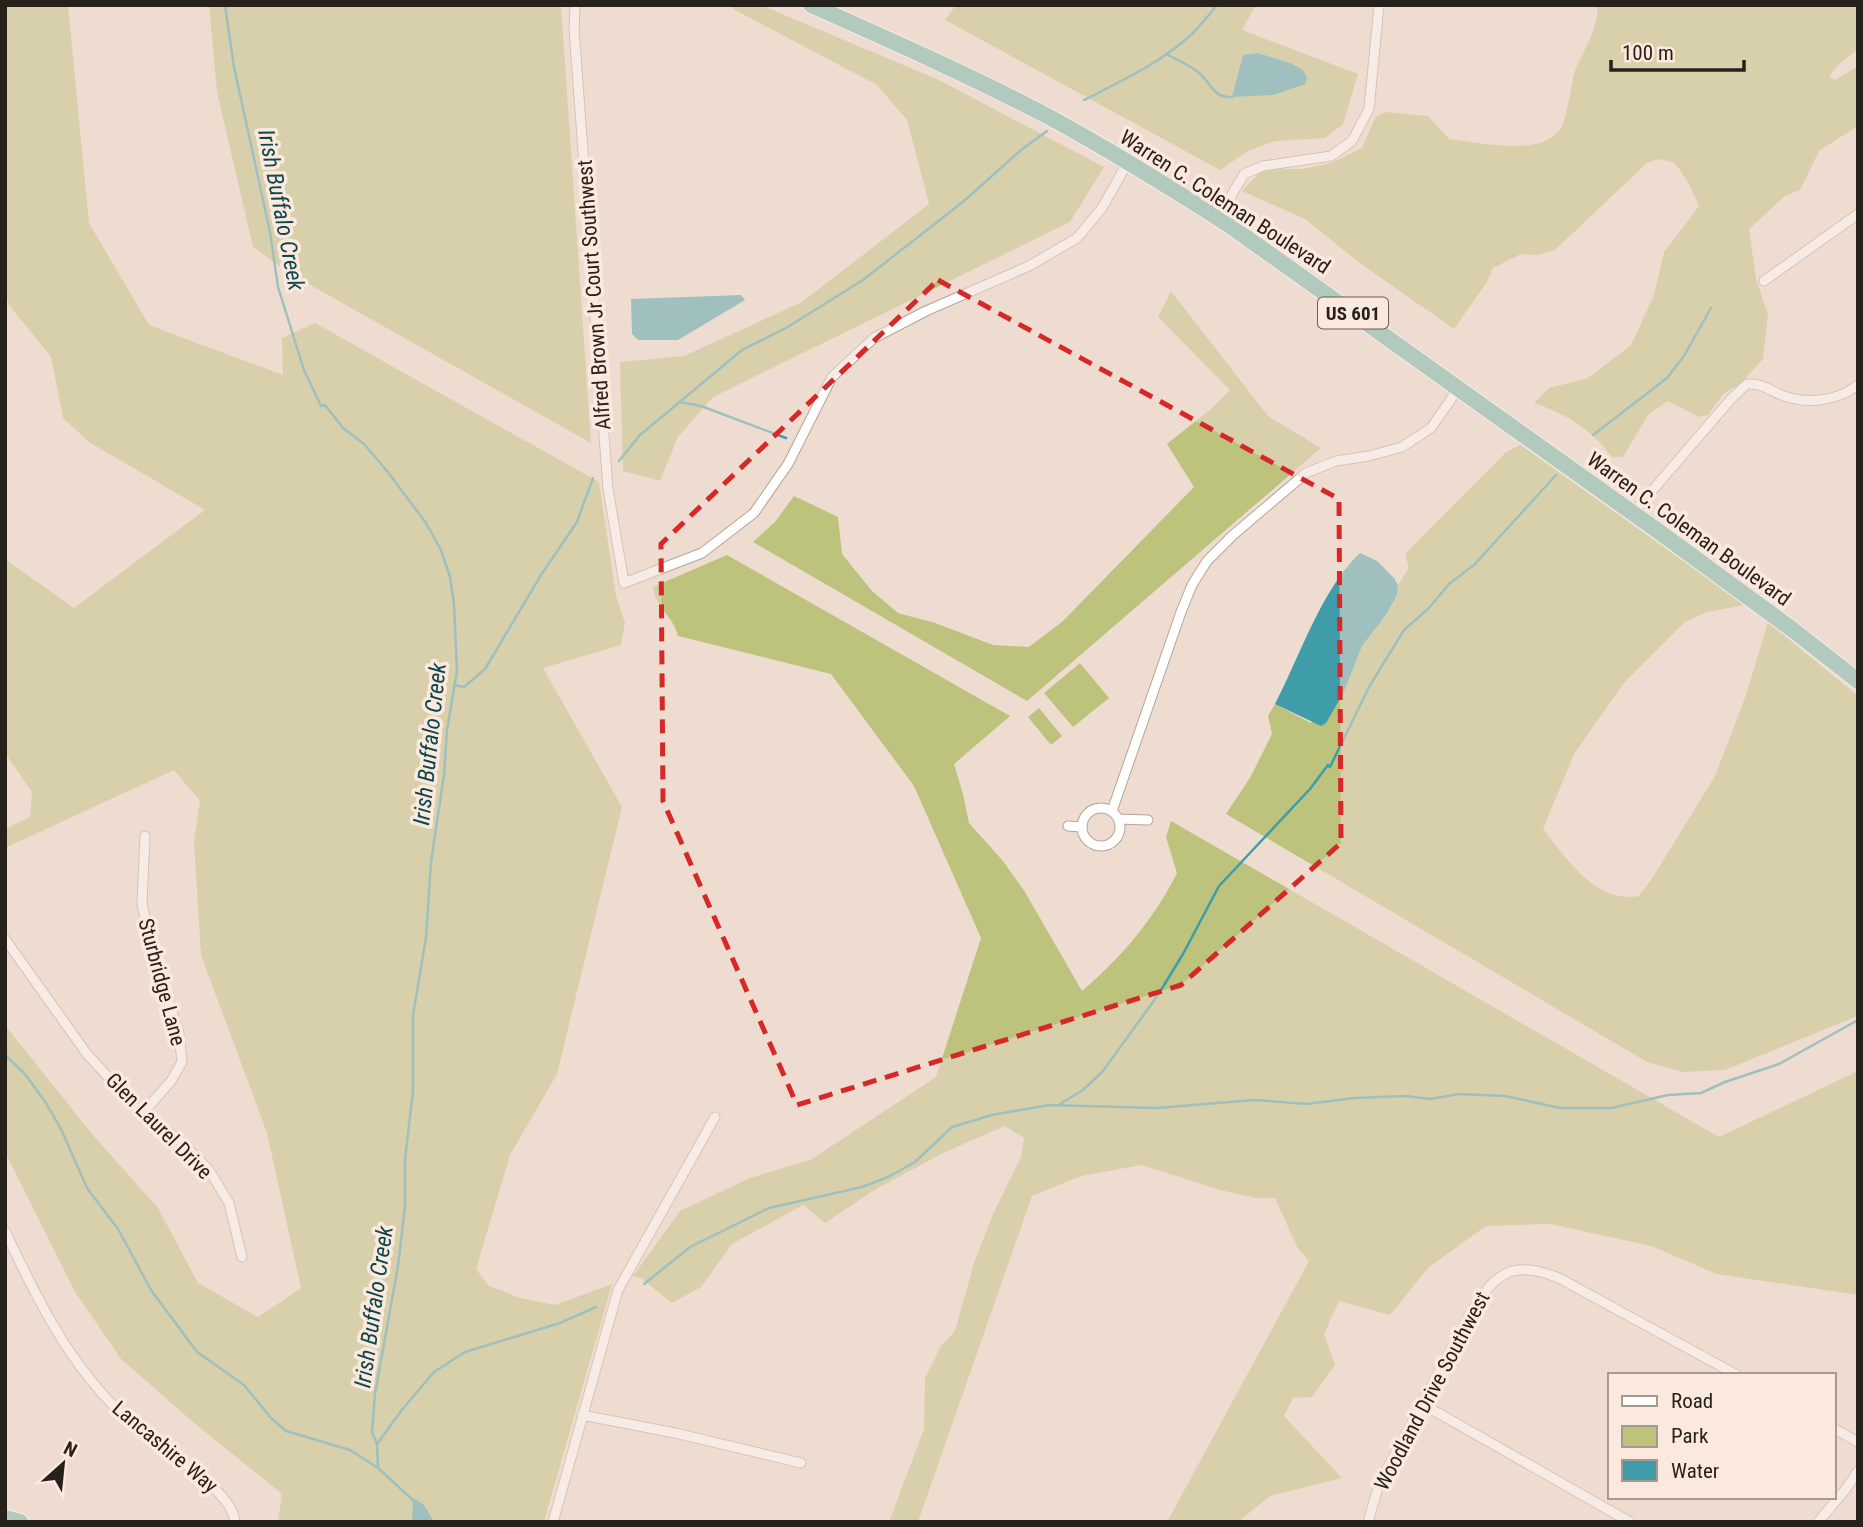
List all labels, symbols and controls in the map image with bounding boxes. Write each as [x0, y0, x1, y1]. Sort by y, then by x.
scale bar [1611, 28, 1744, 72]
text: 100 m [1622, 41, 1674, 65]
street label: Warren C. Coleman Boulevard [1115, 125, 1335, 279]
water label: Irish Buffalo Creek [252, 127, 310, 294]
street label: Alfred Brown Jr Court Southwest [573, 159, 615, 431]
road number: US 601 [1318, 298, 1388, 328]
street label: Warren C. Coleman Boulevard [1583, 447, 1795, 611]
water label: Irish Buffalo Creek [408, 661, 452, 827]
street label: Sturbridge Lane [133, 916, 191, 1048]
street label: Glen Laurel Drive [101, 1068, 217, 1184]
water label: Irish Buffalo Creek [349, 1223, 399, 1390]
street label: Woodland Drive Southwest [1369, 1288, 1495, 1494]
legend [1608, 1373, 1835, 1499]
text: Road [1671, 1389, 1713, 1413]
street label: Lancashire Way [108, 1396, 223, 1498]
text: Park [1671, 1424, 1709, 1448]
north arrow [28, 1429, 98, 1499]
text: N [60, 1436, 81, 1462]
text: Water [1671, 1459, 1719, 1483]

